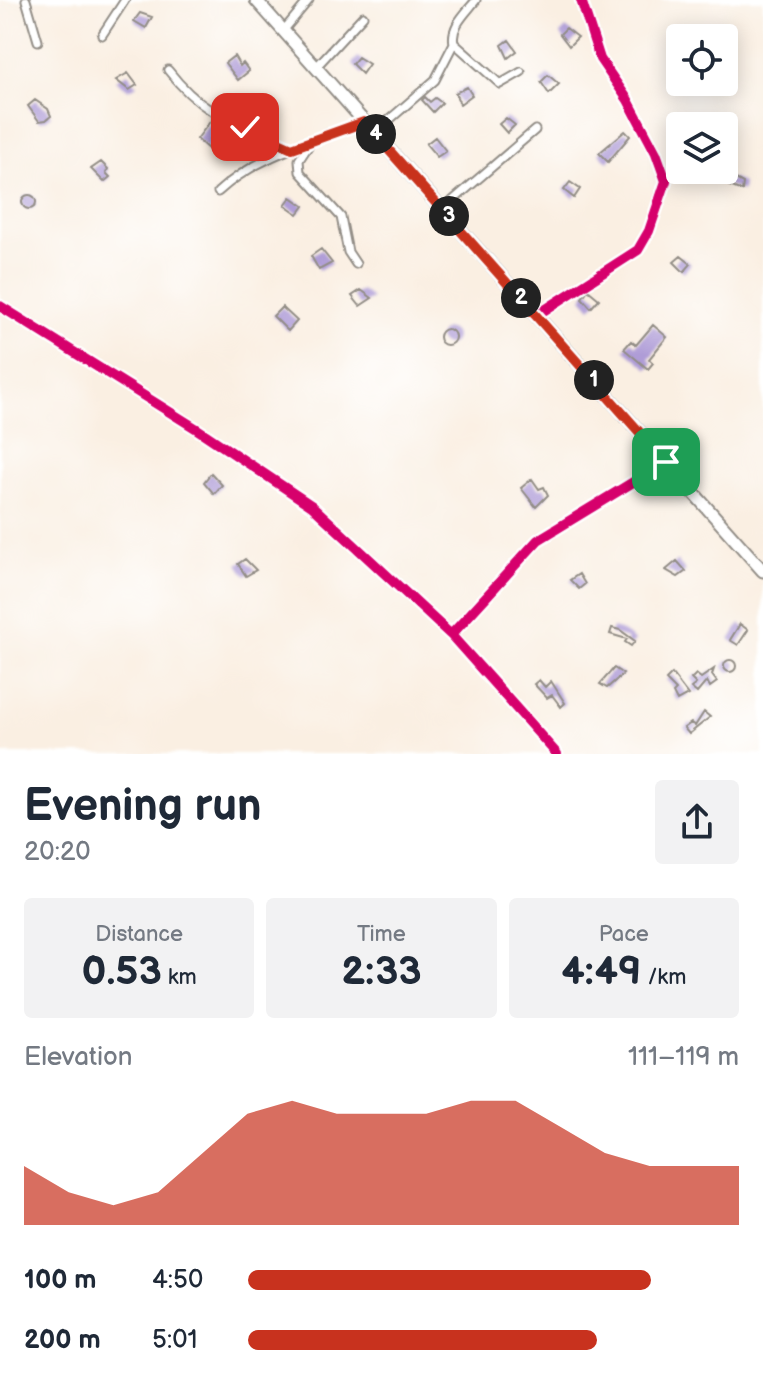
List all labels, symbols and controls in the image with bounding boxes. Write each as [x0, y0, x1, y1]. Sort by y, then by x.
map controls [666, 24, 738, 184]
button: locate [666, 24, 738, 96]
pin [211, 93, 279, 161]
icon: check [223, 105, 267, 149]
button: layers [666, 112, 738, 184]
pin: 4 [356, 114, 396, 154]
text: 4 [370, 120, 382, 147]
pin: 3 [429, 196, 469, 236]
text: 3 [443, 202, 455, 229]
pin: 2 [501, 278, 541, 318]
text: 2 [514, 284, 528, 311]
pin: 1 [574, 360, 614, 400]
text: 1 [589, 366, 599, 393]
pin [632, 428, 700, 496]
icon: arrive [644, 440, 688, 484]
text: Evening run [24, 780, 261, 833]
button: share [655, 780, 739, 864]
text: 20:20 [24, 837, 91, 868]
text: Distance [95, 921, 183, 948]
text: Time [357, 921, 406, 948]
text: Pace [599, 921, 649, 948]
text: 0.53 [82, 948, 162, 996]
text: 2:33 [341, 948, 422, 996]
text: 4:49 [561, 948, 641, 996]
text: km [162, 964, 197, 991]
text: /km [641, 964, 686, 991]
text: Elevation [24, 1042, 132, 1073]
text: 111–119 m [628, 1042, 739, 1073]
text: 100 m [24, 1265, 97, 1296]
text: 4:50 [152, 1265, 203, 1296]
text: 200 m [24, 1325, 101, 1356]
text: 5:01 [152, 1325, 198, 1356]

